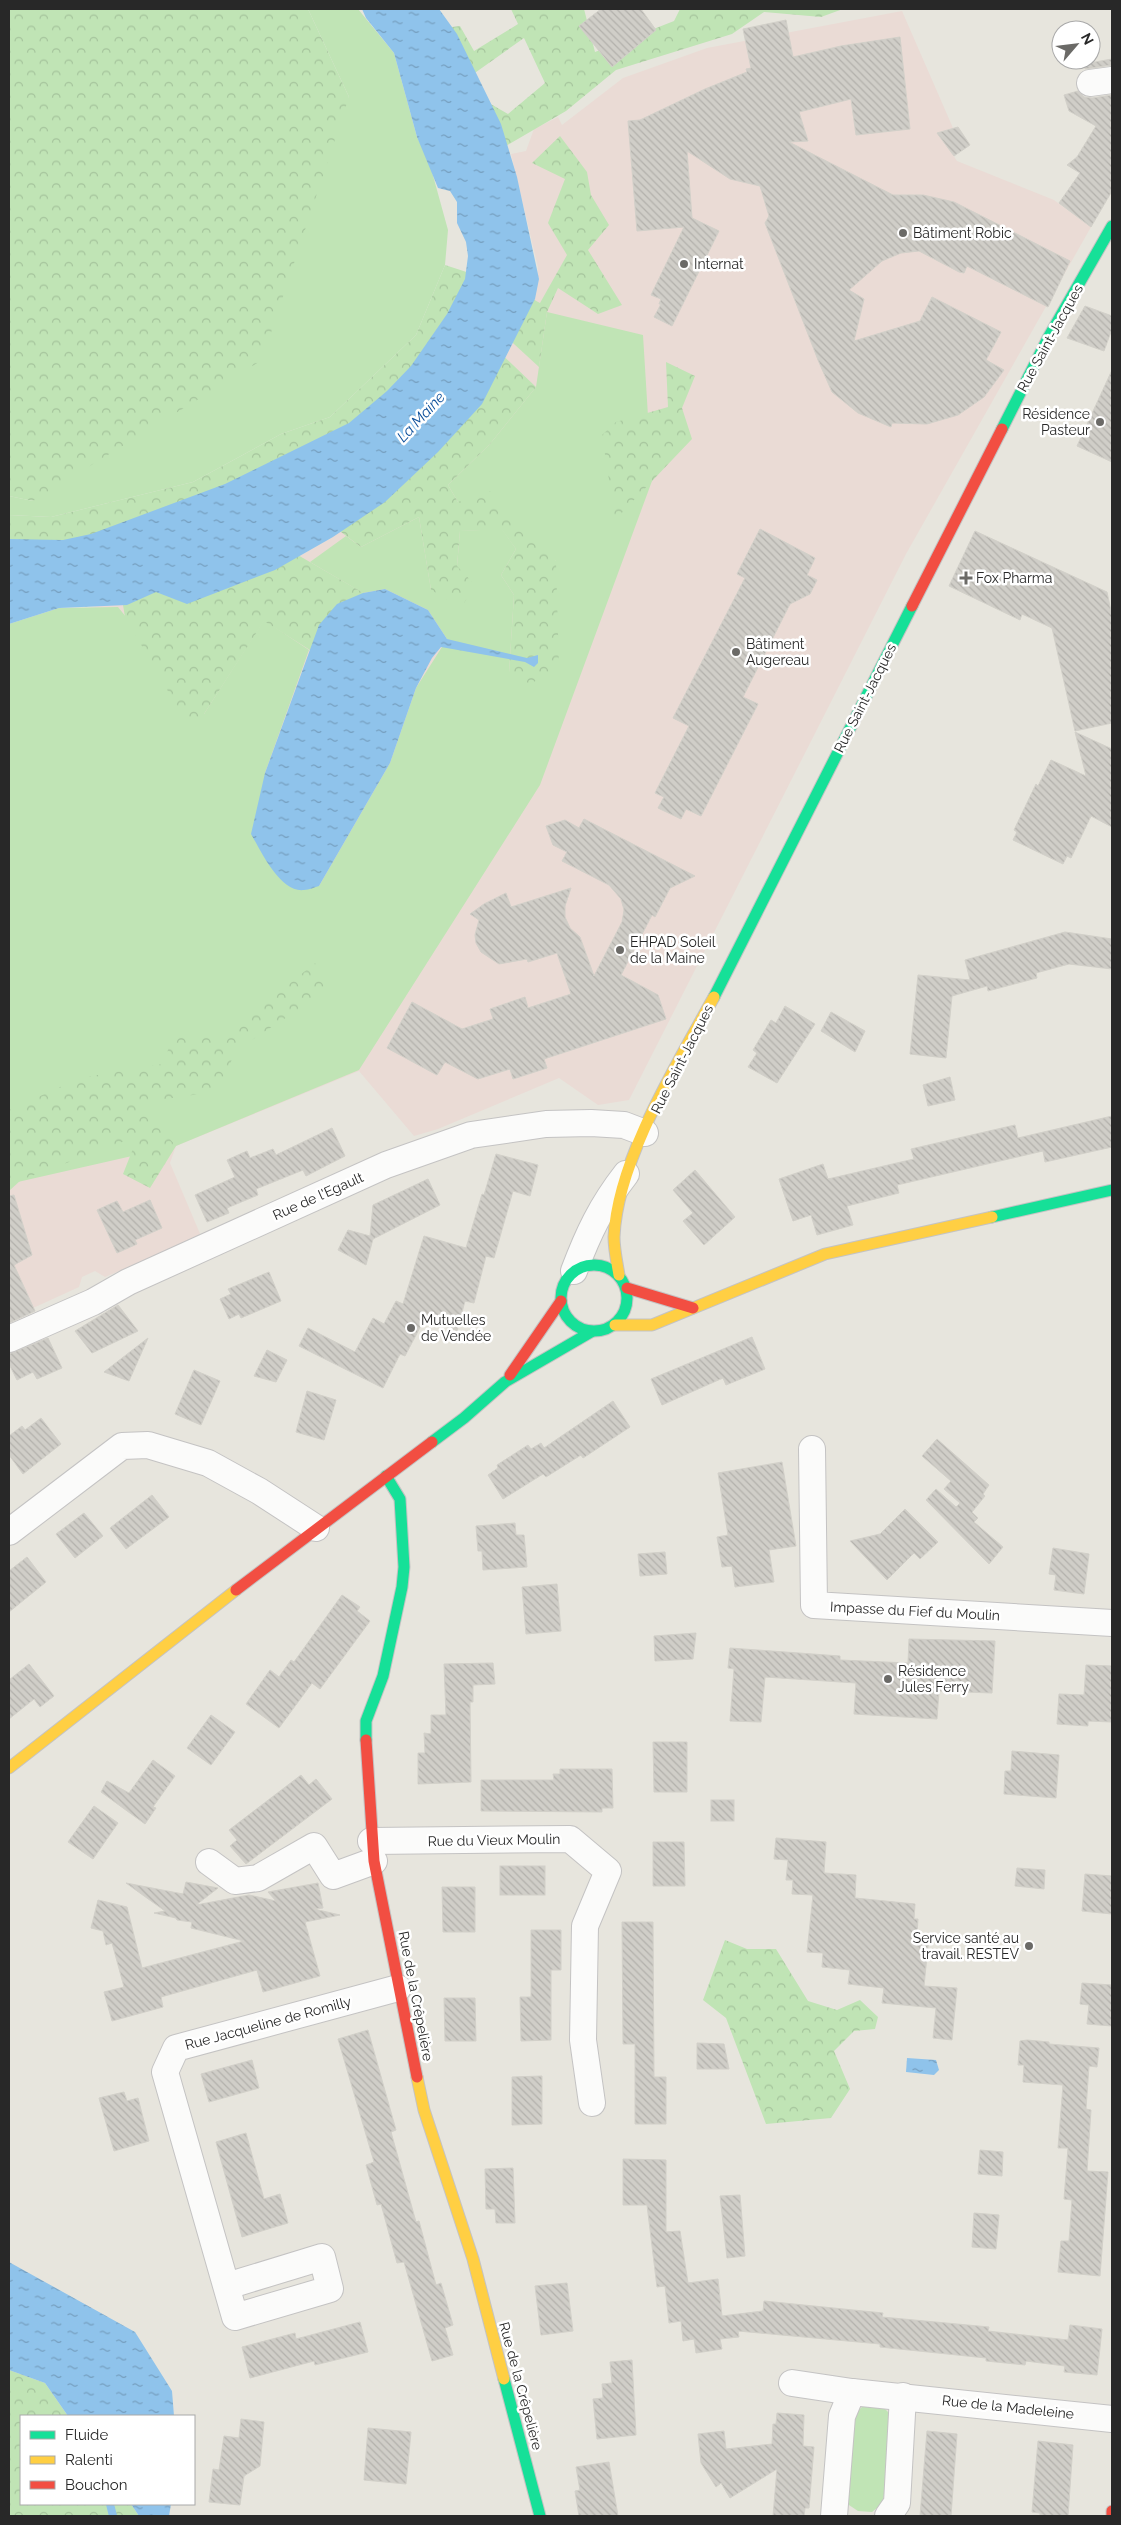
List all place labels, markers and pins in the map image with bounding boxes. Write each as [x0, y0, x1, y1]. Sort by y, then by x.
place label: Bâtiment Robic [913, 225, 1012, 241]
marker: Bâtiment Robic [897, 227, 909, 239]
place label: Internat [694, 256, 744, 272]
marker: Internat [678, 258, 690, 270]
place label: Résidence Pasteur [1022, 406, 1090, 438]
marker: Résidence Pasteur [1094, 416, 1106, 428]
place label: Fox Pharma [976, 570, 1052, 586]
marker: Fox Pharma [960, 572, 972, 584]
place label: Bâtiment Augereau [746, 636, 809, 668]
marker: Bâtiment Augereau [730, 646, 742, 658]
place label: EHPAD Soleil de la Maine [630, 934, 716, 966]
marker: EHPAD Soleil de la Maine [614, 944, 626, 956]
place label: Mutuelles de Vendée [421, 1312, 491, 1344]
marker: Mutuelles de Vendée [405, 1322, 417, 1334]
place label: Résidence Jules Ferry [898, 1663, 969, 1695]
marker: Résidence Jules Ferry [882, 1673, 894, 1685]
place label: Service santé au travail. RESTEV [913, 1930, 1019, 1962]
marker: Service santé au travail. RESTEV [1023, 1940, 1035, 1952]

